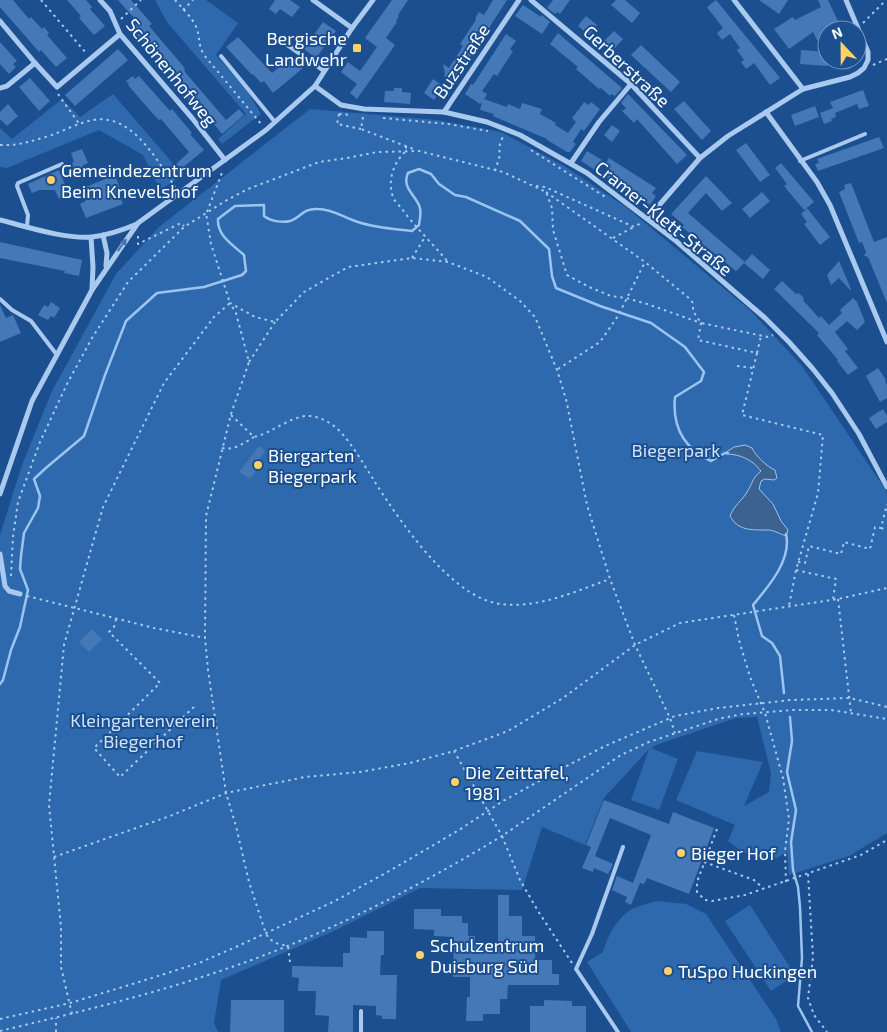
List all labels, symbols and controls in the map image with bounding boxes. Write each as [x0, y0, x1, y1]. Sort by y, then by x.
street label: Schönenhofweg [122, 14, 222, 130]
street label: Buzstraße [428, 19, 494, 103]
street label: Gerberstraße [579, 20, 675, 112]
north arrow [817, 20, 867, 70]
text: N [829, 23, 845, 42]
place label: Bergische Landwehr [265, 27, 347, 70]
marker: Bergische Landwehr [351, 42, 363, 54]
street label: Cramer-Klett-Straße [591, 156, 737, 280]
place label: Gemeindezentrum Beim Knevelshof [61, 159, 212, 202]
marker: Gemeindezentrum Beim Knevelshof [45, 174, 57, 186]
one-way arrow [117, 238, 127, 252]
park label: Biegerpark [632, 439, 720, 461]
place label: Biergarten Biegerpark [268, 444, 357, 487]
marker: Biergarten Biegerpark [252, 459, 264, 471]
park label: Kleingartenverein Biegerhof [70, 709, 216, 752]
place label: Die Zeittafel, 1981 [465, 761, 569, 804]
marker: Die Zeittafel, 1981 [449, 776, 461, 788]
place label: Bieger Hof [691, 842, 777, 864]
marker: Bieger Hof [675, 847, 687, 859]
place label: Schulzentrum Duisburg Süd [430, 934, 544, 977]
marker: Schulzentrum Duisburg Süd [414, 949, 426, 961]
place label: TuSpo Huckingen [678, 960, 817, 982]
marker: TuSpo Huckingen [662, 965, 674, 977]

